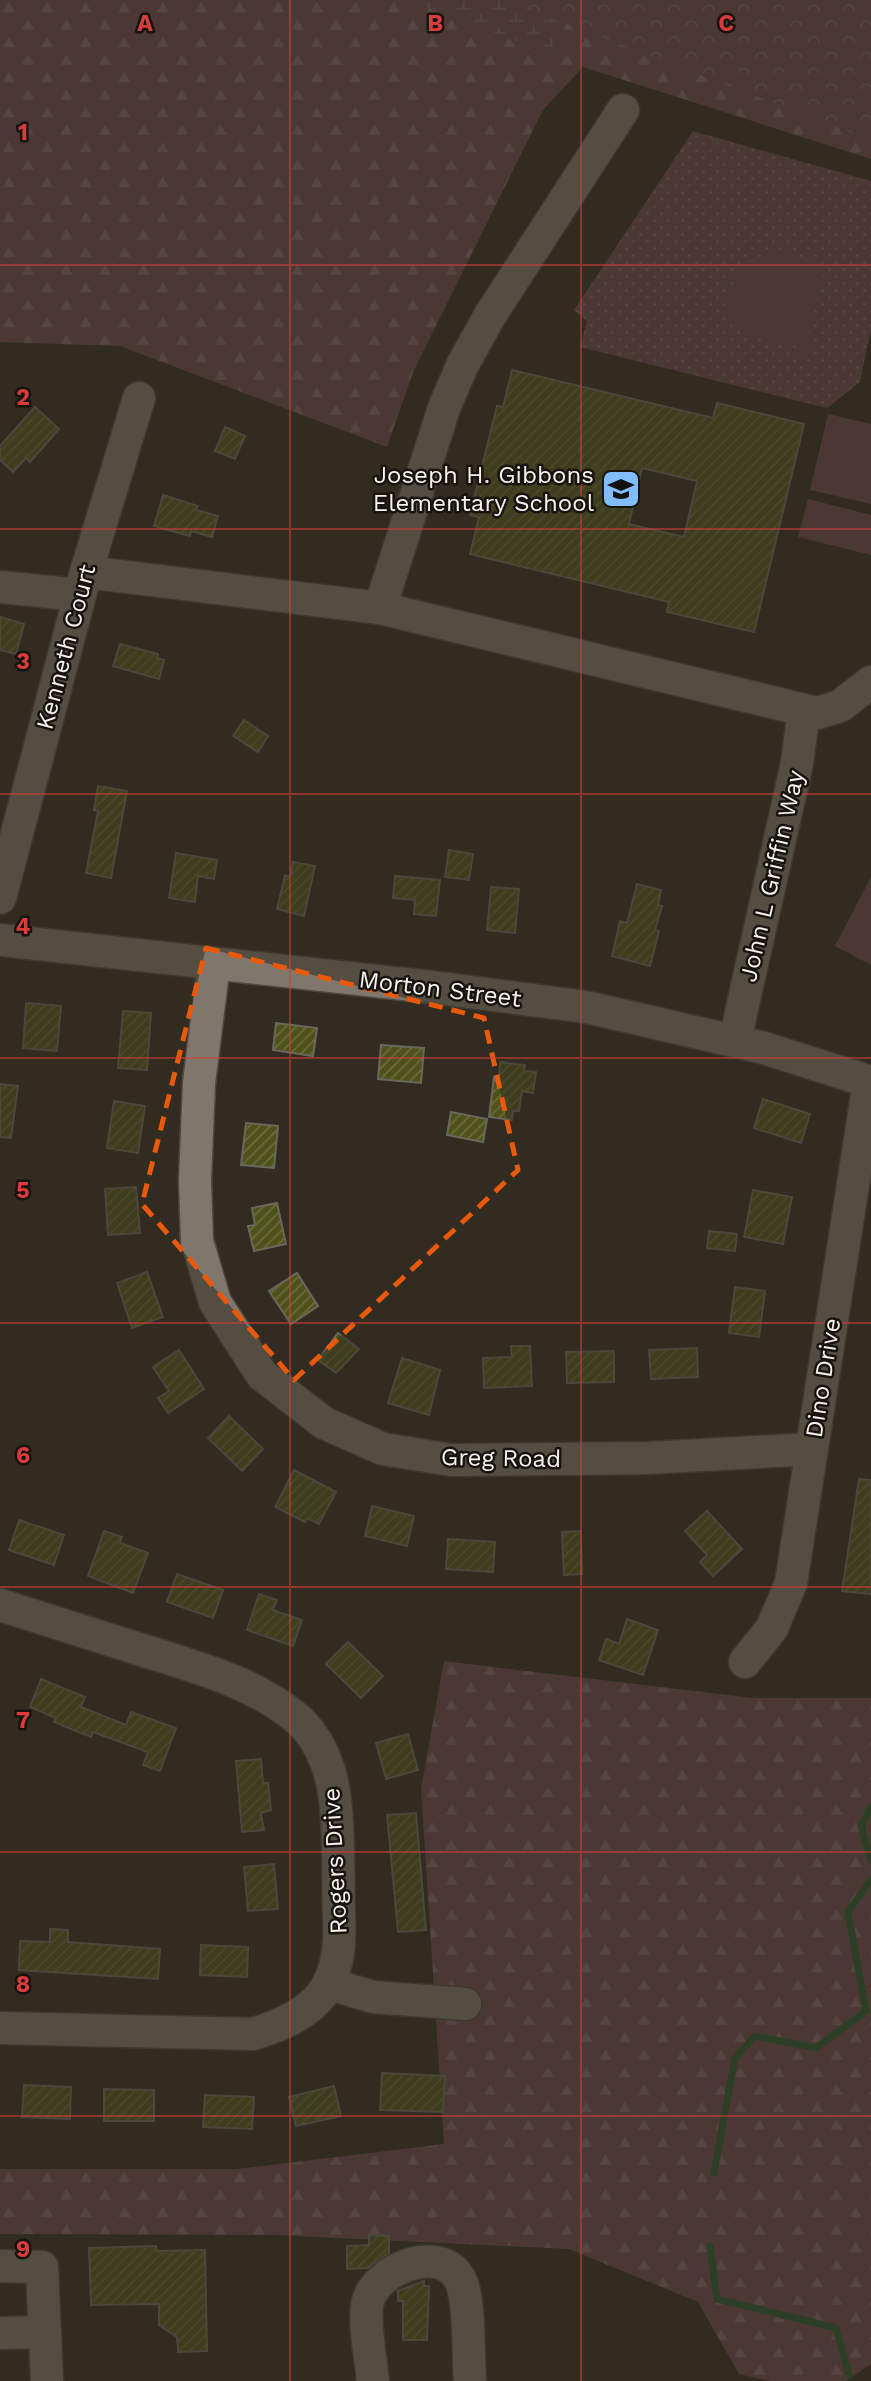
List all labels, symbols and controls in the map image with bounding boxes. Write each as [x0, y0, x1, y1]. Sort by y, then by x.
text: A [137, 10, 153, 37]
text: B [427, 10, 443, 37]
text: C [718, 10, 734, 37]
text: 1 [18, 119, 28, 146]
text: 2 [16, 384, 30, 411]
place label: Joseph H. Gibbons Elementary School [373, 461, 595, 517]
school or university icon: Joseph H. Gibbons Elementary School [600, 468, 642, 510]
street label: Kenneth Court [31, 561, 101, 733]
text: 3 [16, 648, 30, 675]
street label: John L Griffin Way [734, 767, 810, 984]
text: 4 [16, 913, 31, 940]
street label: Morton Street [357, 965, 523, 1013]
text: 5 [16, 1177, 30, 1204]
street label: Dino Drive [800, 1316, 846, 1440]
text: 6 [16, 1442, 30, 1469]
street label: Greg Road [441, 1443, 561, 1473]
text: 7 [16, 1707, 30, 1734]
street label: Rogers Drive [317, 1787, 353, 1935]
text: 8 [16, 1971, 30, 1998]
text: 9 [16, 2236, 30, 2263]

